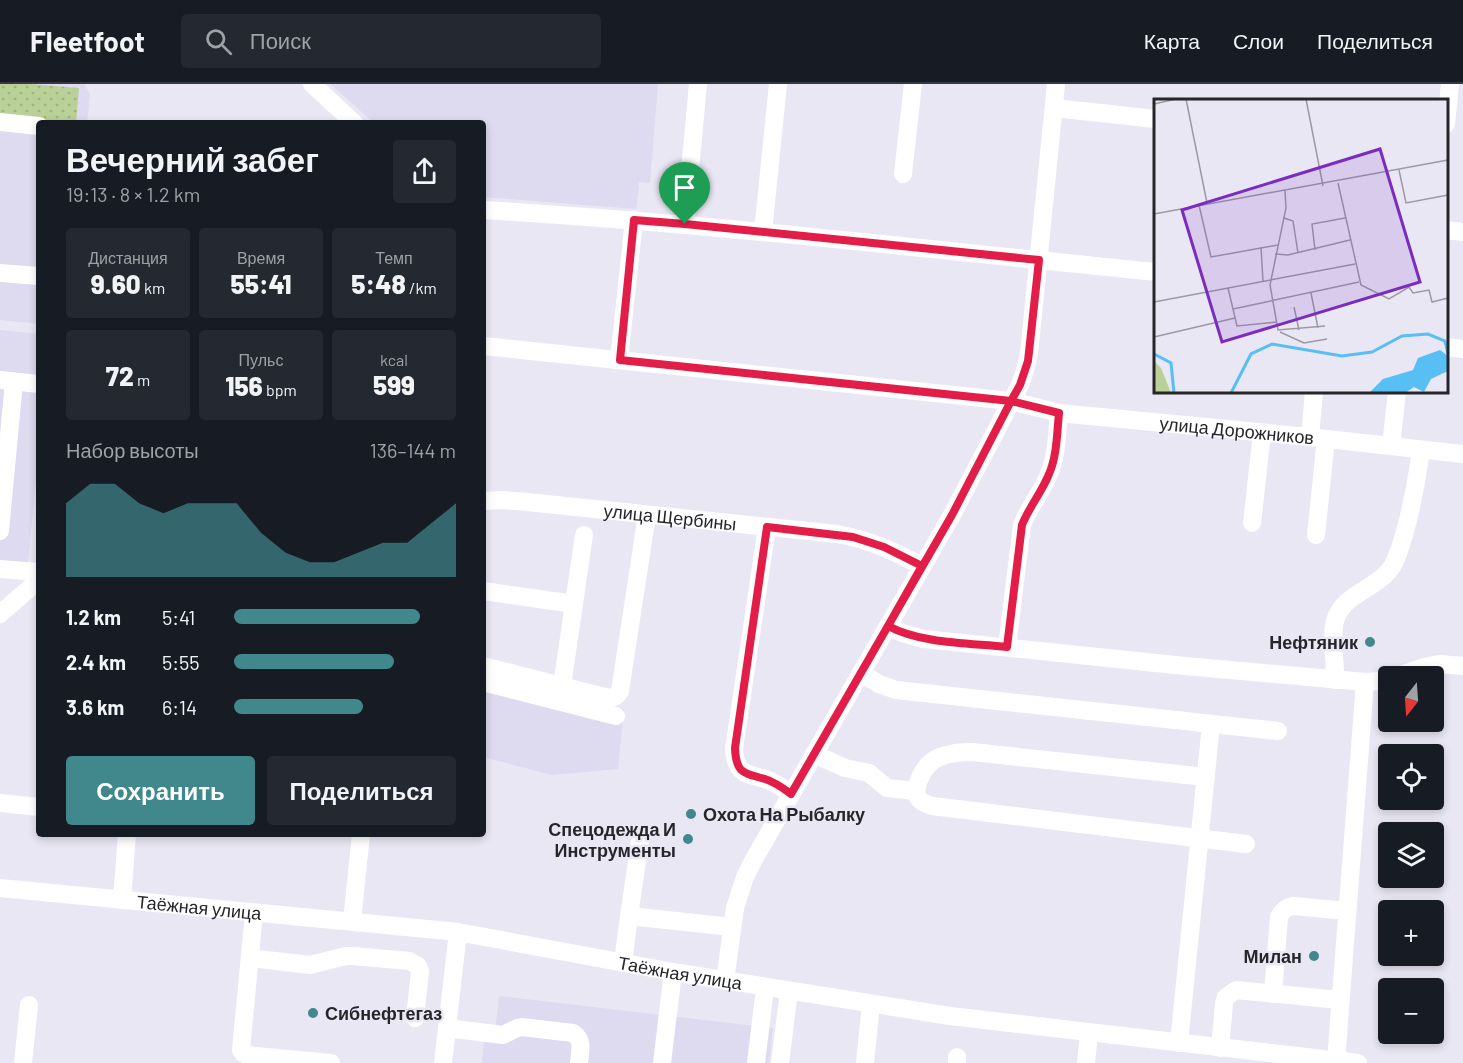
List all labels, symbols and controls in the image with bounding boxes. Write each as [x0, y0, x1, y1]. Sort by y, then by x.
search box [181, 14, 601, 68]
text: Fleetfoot [30, 24, 145, 58]
icon: search [202, 25, 235, 58]
text: Поиск [250, 27, 311, 53]
text: Карта [1144, 28, 1200, 53]
text: Слои [1233, 28, 1284, 53]
text: Поделиться [1317, 28, 1433, 53]
inset map [1154, 99, 1448, 393]
text: Вечерний забег [66, 139, 319, 179]
button: share [393, 140, 456, 203]
pin [659, 162, 710, 224]
icon: arrive [668, 171, 701, 204]
text: 19:13 · 8 × 1.2 km [66, 182, 200, 206]
text: Дистанция [88, 248, 168, 267]
text: Время [237, 248, 285, 267]
text: Темп [375, 248, 413, 267]
text: 9.60 [91, 268, 141, 299]
text: 55:41 [230, 268, 292, 299]
text: 5:48 [351, 268, 406, 299]
text: km [141, 278, 165, 297]
text: /km [406, 278, 437, 297]
text: Пульс [239, 350, 283, 369]
text: kcal [380, 350, 408, 369]
text: 72 [106, 360, 134, 391]
text: 599 [373, 369, 415, 400]
text: m [134, 370, 150, 389]
text: 156 [225, 370, 263, 401]
text: bpm [263, 380, 297, 399]
street label: улица Дорожников [1159, 412, 1315, 448]
text: Набор высоты [66, 438, 199, 462]
text: 136–144 m [370, 438, 456, 462]
street label: улица Щербины [603, 499, 738, 535]
text: 1.2 km [66, 605, 121, 629]
text: 5:41 [162, 605, 195, 629]
place label: Нефтяник [1269, 631, 1359, 653]
marker: Нефтяник [1363, 635, 1377, 649]
text: 2.4 km [66, 650, 126, 674]
text: 5:55 [162, 650, 200, 674]
north arrow [1378, 666, 1444, 732]
map controls [1378, 666, 1444, 1044]
text: 3.6 km [66, 695, 124, 719]
text: 6:14 [162, 695, 197, 719]
button: locate [1378, 744, 1444, 810]
button: Сохранить [66, 756, 255, 825]
button: Поделиться [267, 756, 456, 825]
place label: Охота На Рыбалку [703, 803, 865, 825]
marker: Охота На Рыбалку [684, 807, 698, 821]
place label: Спецодежда И Инструменты [548, 818, 676, 861]
button: layers [1378, 822, 1444, 888]
marker: Спецодежда И Инструменты [681, 832, 695, 846]
street label: Таёжная улица [136, 890, 263, 924]
button: + [1378, 900, 1444, 966]
place label: Милан [1244, 945, 1302, 967]
marker: Милан [1307, 949, 1321, 963]
street label: Таёжная улица [617, 951, 745, 994]
button: − [1378, 978, 1444, 1044]
place label: Сибнефтегаз [325, 1002, 442, 1024]
marker: Сибнефтегаз [306, 1006, 320, 1020]

